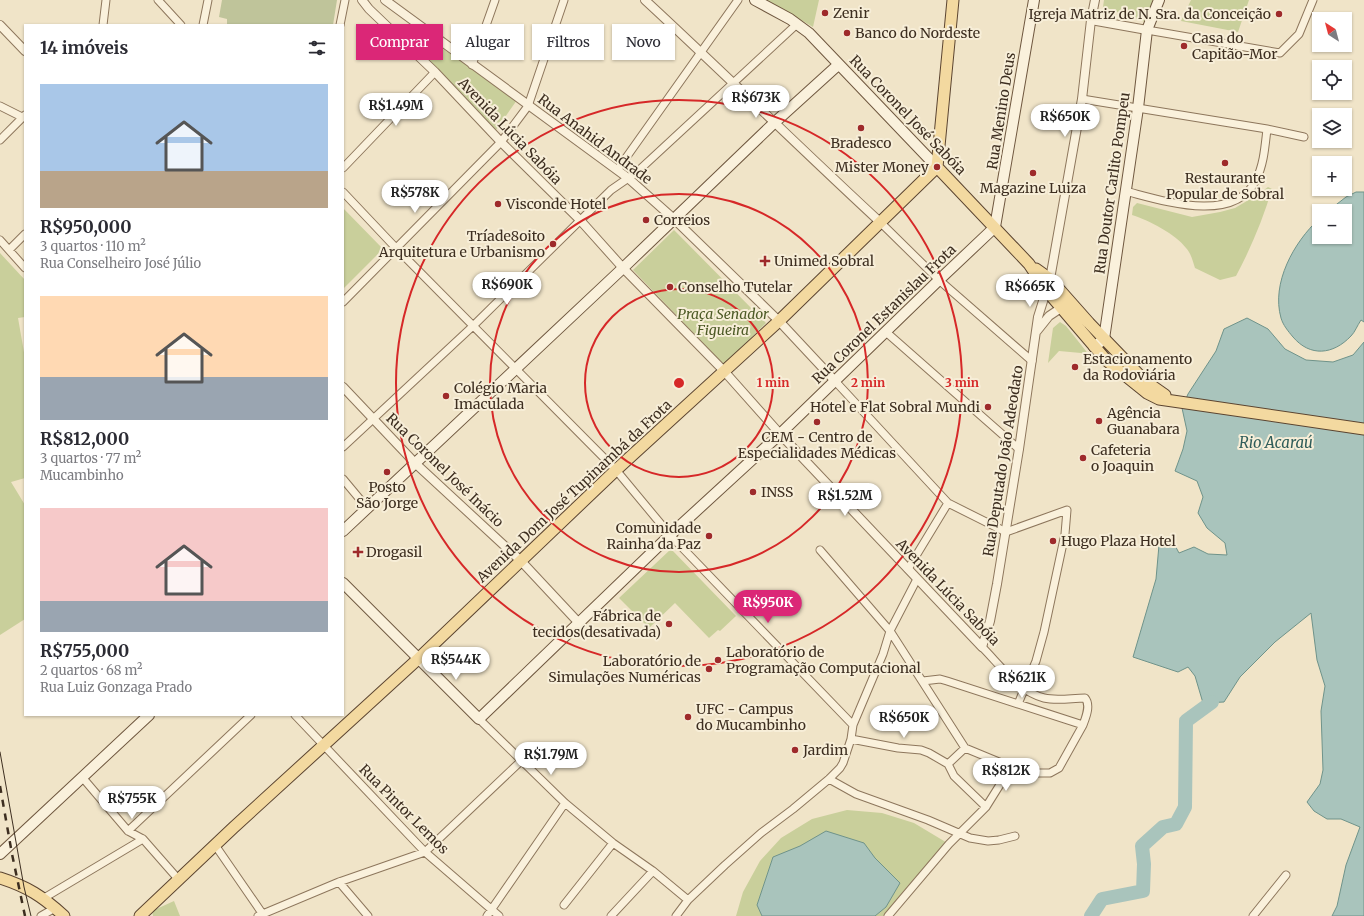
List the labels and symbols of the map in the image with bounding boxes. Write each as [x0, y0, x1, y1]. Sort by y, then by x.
place label: Zenir [833, 4, 869, 22]
place label: Igreja Matriz de N. Sra. da Conceição [1028, 5, 1271, 23]
marker: Zenir [820, 8, 830, 18]
marker: Igreja Matriz de N. Sra. da Conceição [1274, 9, 1284, 19]
north arrow [1312, 12, 1352, 52]
place label: Banco do Nordeste [855, 24, 980, 42]
marker: Banco do Nordeste [842, 28, 852, 38]
place label: Casa do Capitão-Mor [1192, 29, 1277, 63]
marker: Casa do Capitão-Mor [1179, 41, 1189, 51]
street label: Rua Coronel José Sabóia [846, 51, 970, 179]
street label: Rua Menino Deus [983, 51, 1019, 171]
street label: Avenida Lúcia Sabóia [454, 73, 566, 189]
pin: R$673K [723, 85, 789, 119]
street label: Rua Anahid Andrade [534, 90, 656, 188]
street label: Rua Doutor Carlito Pompeu [1090, 91, 1134, 275]
pin: R$1.49M [359, 93, 433, 127]
pin: R$650K [1032, 104, 1098, 138]
marker: Bradesco [856, 123, 866, 133]
place label: Bradesco [830, 134, 892, 152]
place label: Mister Money [835, 158, 930, 176]
marker: Restaurante Popular de Sobral [1220, 158, 1230, 168]
marker: Mister Money [932, 162, 942, 172]
marker: Magazine Luiza [1028, 168, 1038, 178]
place label: Restaurante Popular de Sobral [1166, 169, 1285, 203]
place label: Magazine Luiza [980, 179, 1087, 197]
pin: R$578K [382, 180, 448, 214]
place label: Visconde Hotel [505, 195, 607, 213]
marker: Visconde Hotel [493, 199, 503, 209]
place label: Correios [654, 211, 710, 229]
marker: Correios [641, 215, 651, 225]
place label: Tríade8oito Arquitetura e Urbanismo [378, 227, 545, 261]
marker: Tríade8oito Arquitetura e Urbanismo [548, 239, 558, 249]
street label: Rua Coronel Estanislau Frota [808, 240, 960, 388]
place label: Unimed Sobral [774, 252, 875, 270]
marker: Unimed Sobral [759, 255, 771, 267]
pin: R$690K [474, 272, 540, 306]
pin: R$665K [997, 274, 1063, 308]
place label: Conselho Tutelar [678, 278, 793, 296]
marker: Conselho Tutelar [665, 282, 675, 292]
park label: Praça Senador Figueira [677, 305, 769, 339]
place label: Estacionamento da Rodoviária [1083, 350, 1192, 384]
marker: Estacionamento da Rodoviária [1070, 362, 1080, 372]
street label: Rua Deputado João Adeodato [979, 364, 1027, 558]
text: 1 min [757, 375, 789, 390]
text: 2 min [851, 375, 885, 390]
text: 3 min [945, 375, 979, 390]
centre of rings [672, 376, 686, 390]
place label: Colégio Maria Imaculada [454, 379, 547, 413]
marker: Colégio Maria Imaculada [441, 391, 451, 401]
street label: Avenida Dom José Tupinambá da Frota [472, 395, 676, 587]
place label: Hotel e Flat Sobral Mundi [810, 398, 980, 416]
marker: Hotel e Flat Sobral Mundi [983, 402, 993, 412]
place label: Agência Guanabara [1106, 404, 1180, 438]
street label: Rua Coronel José Inácio [382, 409, 508, 531]
marker: Agência Guanabara [1094, 416, 1104, 426]
marker: CEM - Centro de Especialidades Médicas [812, 417, 822, 427]
place label: CEM - Centro de Especialidades Médicas [738, 428, 896, 462]
water label: Rio Acaraú [1239, 433, 1313, 452]
place label: Cafeteria o Joaquin [1091, 441, 1154, 475]
marker: Cafeteria o Joaquin [1078, 453, 1088, 463]
marker: Posto São Jorge [382, 467, 392, 477]
place label: Posto São Jorge [356, 478, 418, 512]
place label: INSS [761, 483, 793, 501]
pin: R$1.52M [808, 483, 882, 517]
marker: INSS [748, 487, 758, 497]
place label: Comunidade Rainha da Paz [606, 519, 701, 553]
marker: Comunidade Rainha da Paz [704, 531, 714, 541]
place label: Hugo Plaza Hotel [1061, 532, 1176, 550]
street label: Avenida Lúcia Sabóia [892, 534, 1004, 650]
marker: Hugo Plaza Hotel [1048, 536, 1058, 546]
place label: Drogasil [366, 543, 423, 561]
marker: Drogasil [353, 547, 363, 557]
pin: R$950K [735, 590, 801, 624]
place label: Fábrica de tecidos(desativada) [532, 607, 661, 641]
marker: Fábrica de tecidos(desativada) [664, 619, 674, 629]
place label: Laboratório de Programação Computacional [726, 643, 922, 677]
pin: R$544K [423, 647, 489, 681]
place label: Laboratório de Simulações Numéricas [548, 652, 701, 686]
marker: Laboratório de Programação Computacional [713, 655, 723, 665]
marker: Laboratório de Simulações Numéricas [704, 664, 714, 674]
pin: R$621K [989, 665, 1055, 699]
place label: UFC - Campus do Mucambinho [696, 700, 806, 734]
pin: R$650K [871, 705, 937, 739]
marker: UFC - Campus do Mucambinho [683, 712, 693, 722]
place label: Jardim [802, 741, 848, 759]
pin: R$1.79M [514, 742, 588, 776]
marker: Jardim [790, 745, 800, 755]
pin: R$812K [973, 758, 1039, 792]
street label: Rua Pintor Lemos [355, 760, 453, 858]
pin: R$755K [99, 786, 165, 820]

